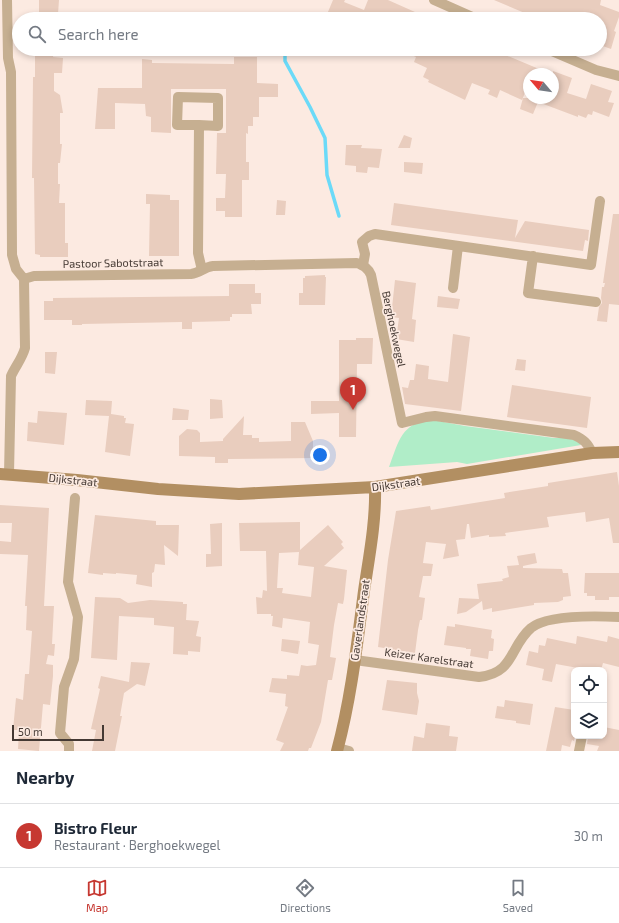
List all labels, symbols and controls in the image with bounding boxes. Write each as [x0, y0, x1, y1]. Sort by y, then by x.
search box [12, 12, 607, 56]
icon: search [26, 23, 48, 45]
text: Search here [58, 25, 139, 43]
north arrow [523, 68, 559, 104]
street label: Pastoor Sabotstraat [63, 255, 163, 270]
street label: Berghoekwegel [380, 290, 409, 369]
pin: 1 [340, 377, 366, 410]
your location [310, 445, 330, 465]
street label: Dijkstraat [48, 470, 98, 490]
street label: Dijkstraat [371, 474, 421, 494]
street label: Gaverlandstraat [347, 579, 372, 661]
street label: Keizer Karelstraat [384, 645, 474, 670]
map controls [571, 667, 607, 739]
button: locate [571, 667, 607, 703]
button: layers [571, 703, 607, 739]
scale bar [12, 723, 104, 742]
text: 50 m [18, 725, 43, 738]
text: Nearby [16, 767, 74, 787]
text: Bistro Fleur [54, 819, 137, 837]
text: 1 [26, 828, 32, 844]
text: 30 m [574, 828, 603, 844]
text: Restaurant · Berghoekwegel [54, 837, 220, 853]
tab: Map [86, 877, 108, 914]
tab: Directions [280, 877, 331, 914]
tab: Saved [503, 877, 533, 914]

